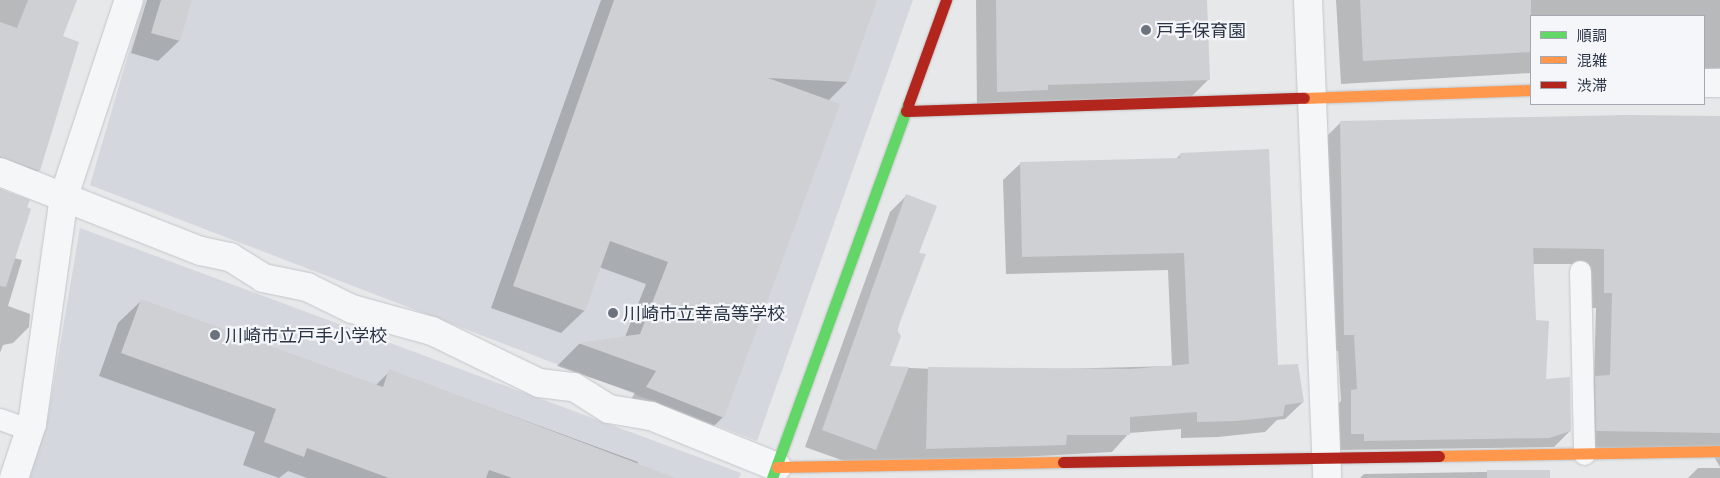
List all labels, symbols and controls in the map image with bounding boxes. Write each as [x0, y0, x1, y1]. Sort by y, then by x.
legend [1530, 15, 1705, 105]
place label: 戸手保育園 [1156, 19, 1246, 41]
marker: 戸手保育園 [1140, 24, 1152, 36]
text: 順調 [1577, 26, 1607, 44]
text: 混雑 [1577, 51, 1607, 69]
text: 渋滞 [1577, 76, 1607, 94]
place label: 川崎市立幸高等学校 [623, 302, 785, 324]
marker: 川崎市立幸高等学校 [607, 307, 619, 319]
place label: 川崎市立戸手小学校 [225, 324, 387, 346]
marker: 川崎市立戸手小学校 [209, 329, 221, 341]

